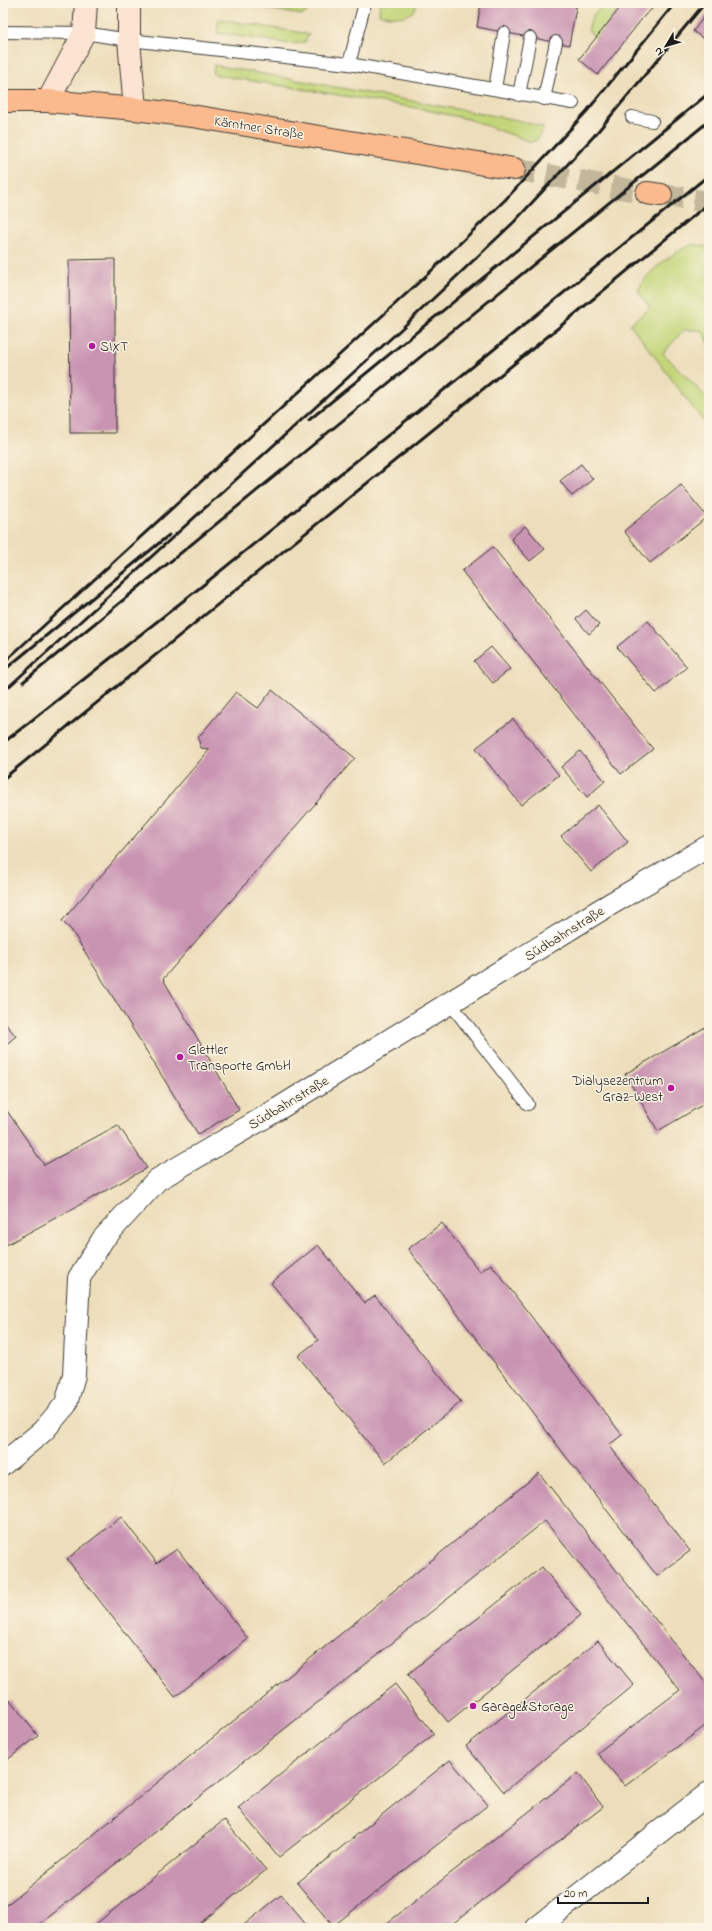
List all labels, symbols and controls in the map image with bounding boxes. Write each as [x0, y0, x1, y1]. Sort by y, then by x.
north arrow [646, 26, 686, 66]
text: N [650, 44, 668, 59]
street label: Kärntner Straße [213, 111, 306, 146]
place label: SIXT [100, 337, 128, 358]
marker: SIXT [87, 341, 97, 351]
street label: Südbahnstraße [521, 901, 609, 967]
place label: Glettler Transporte GmbH [188, 1040, 291, 1077]
marker: Glettler Transporte GmbH [175, 1052, 185, 1062]
street label: Südbahnstraße [245, 1071, 334, 1136]
place label: Dialysezentrum Graz-West [571, 1071, 663, 1108]
marker: Dialysezentrum Graz-West [666, 1083, 676, 1093]
place label: Garage&Storage [481, 1697, 574, 1719]
marker: Garage&Storage [468, 1701, 478, 1711]
scale bar [558, 1879, 648, 1905]
text: 20 m [564, 1885, 587, 1903]

